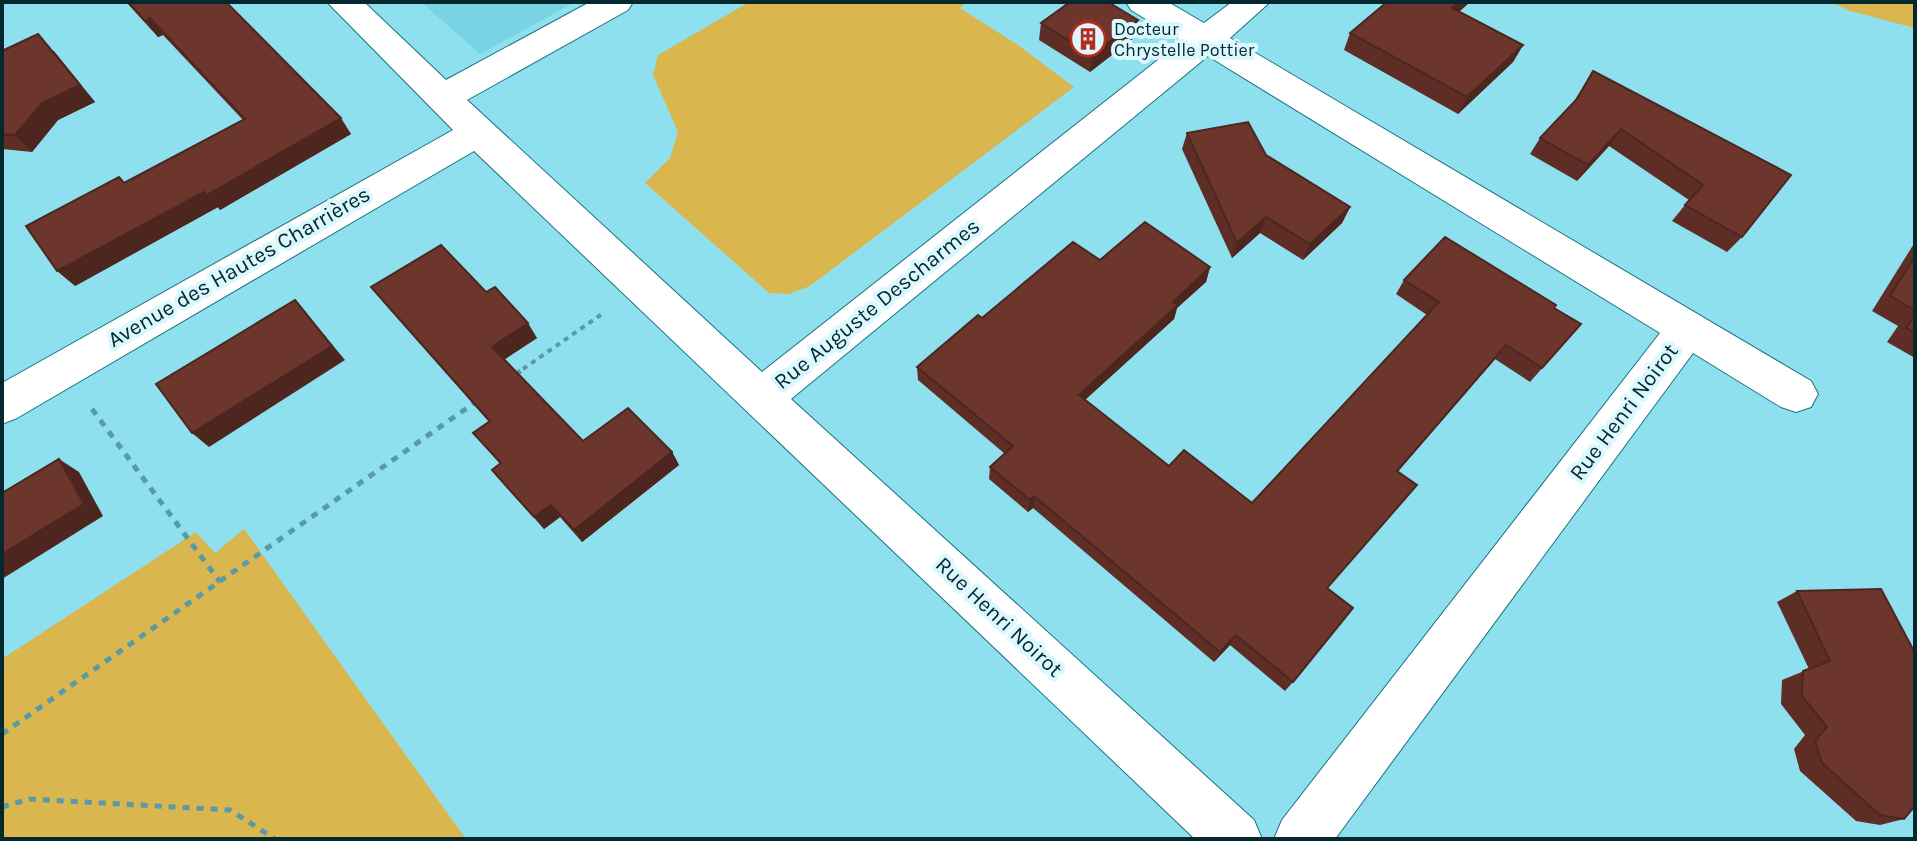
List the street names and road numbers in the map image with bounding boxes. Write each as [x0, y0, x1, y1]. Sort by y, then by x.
street label: Avenue des Hautes Charrières [103, 181, 375, 353]
street label: Rue Auguste Descharmes [769, 213, 985, 395]
street label: Rue Henri Noirot [1564, 339, 1684, 485]
street label: Rue Henri Noirot [930, 551, 1068, 683]

